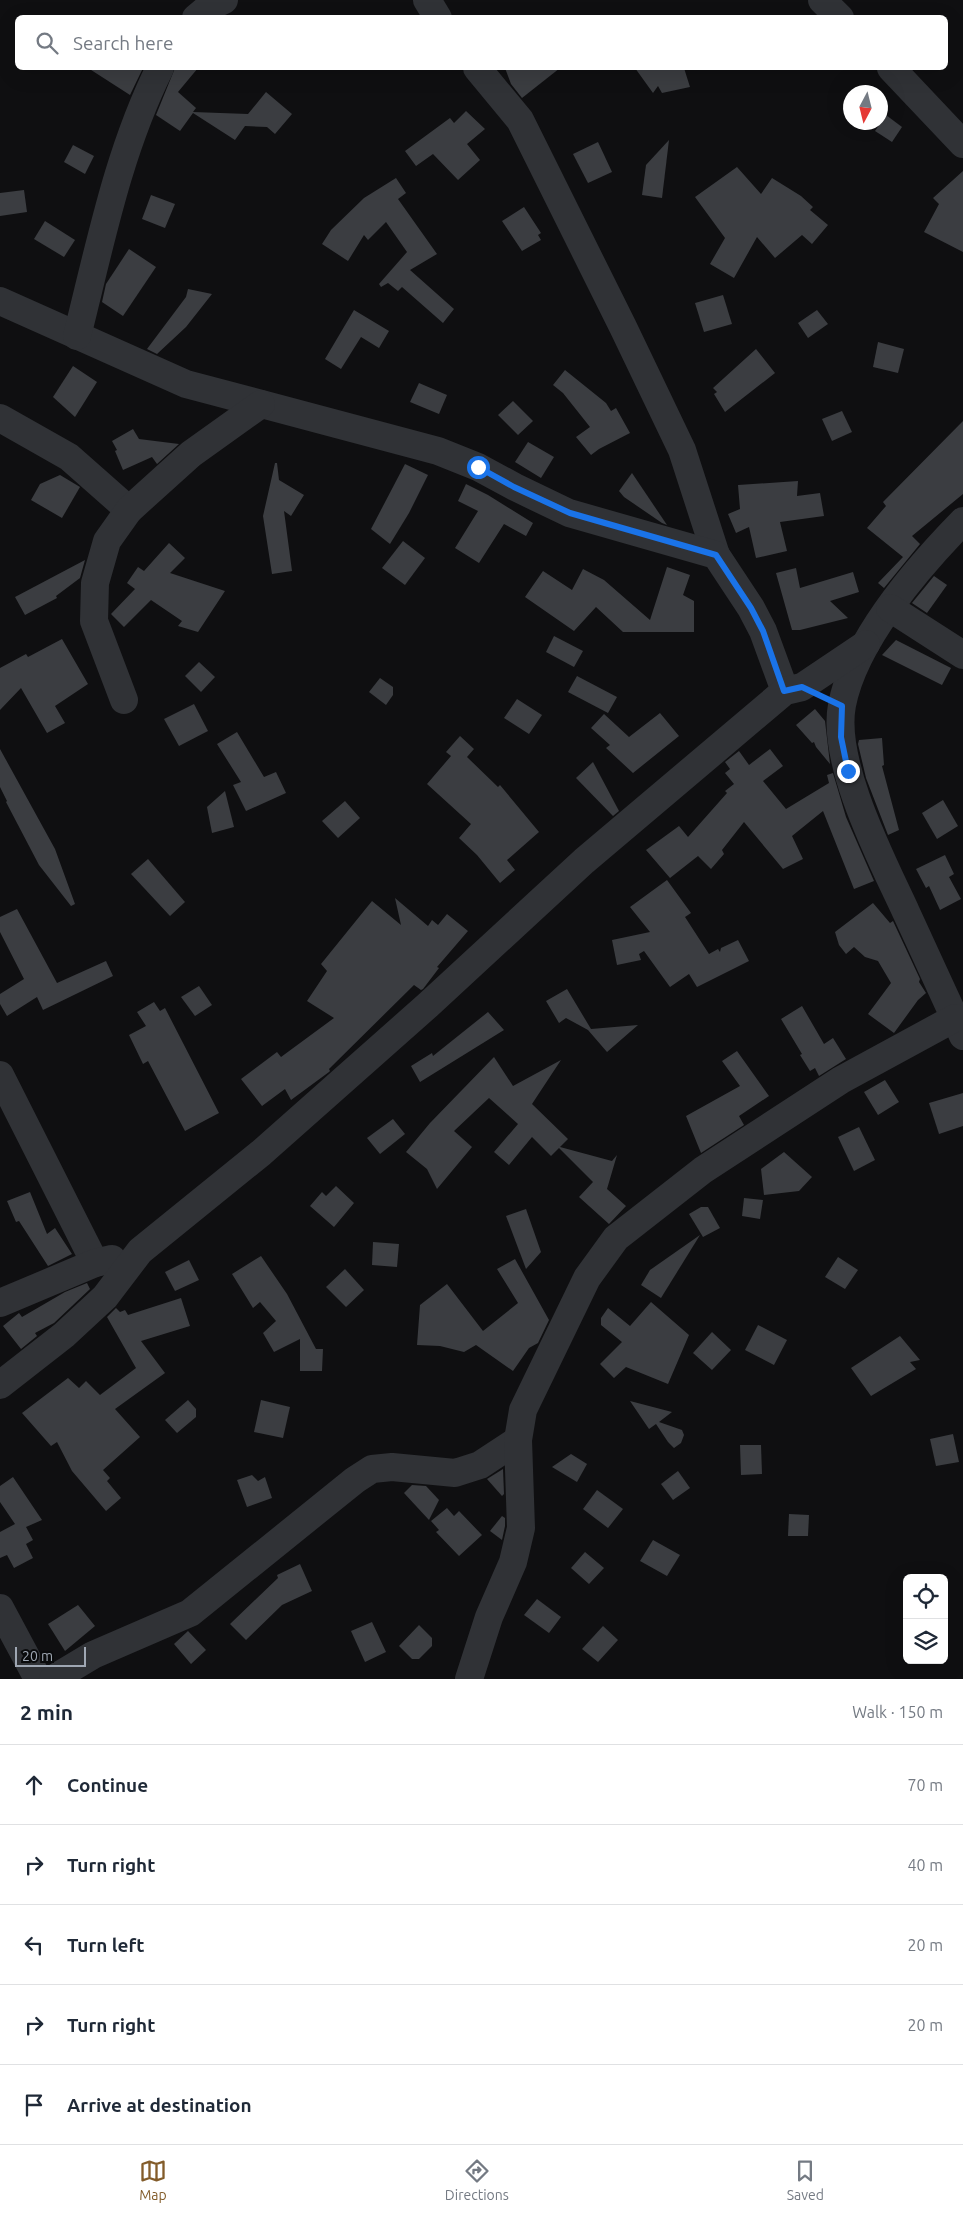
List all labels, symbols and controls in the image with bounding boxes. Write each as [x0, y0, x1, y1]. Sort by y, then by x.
search box [15, 15, 948, 70]
icon: search [33, 29, 61, 57]
text: Search here [73, 32, 173, 54]
north arrow [843, 85, 888, 130]
route start [467, 456, 490, 479]
route end [837, 760, 860, 783]
map controls [903, 1574, 948, 1664]
button: locate [903, 1574, 948, 1619]
button: layers [903, 1619, 948, 1664]
scale bar [15, 1644, 86, 1667]
text: 20 m [22, 1648, 53, 1664]
text: 2 min [20, 1700, 73, 1724]
text: Walk · 150 m [852, 1703, 943, 1721]
icon: ahead [20, 1771, 48, 1799]
text: Continue [67, 1774, 148, 1796]
text: 70 m [907, 1776, 943, 1794]
icon: right [20, 1851, 48, 1879]
text: Turn right [67, 1854, 155, 1876]
text: 40 m [907, 1856, 943, 1874]
icon: left [20, 1931, 48, 1959]
text: Turn left [67, 1934, 145, 1956]
text: 20 m [907, 1936, 943, 1954]
icon: right [20, 2011, 48, 2039]
text: Turn right [67, 2014, 155, 2036]
text: 20 m [907, 2016, 943, 2034]
icon: arrive [20, 2091, 48, 2119]
text: Arrive at destination [67, 2094, 252, 2116]
tab: Map [139, 2157, 167, 2203]
tab: Directions [445, 2157, 509, 2203]
tab: Saved [787, 2157, 824, 2203]

